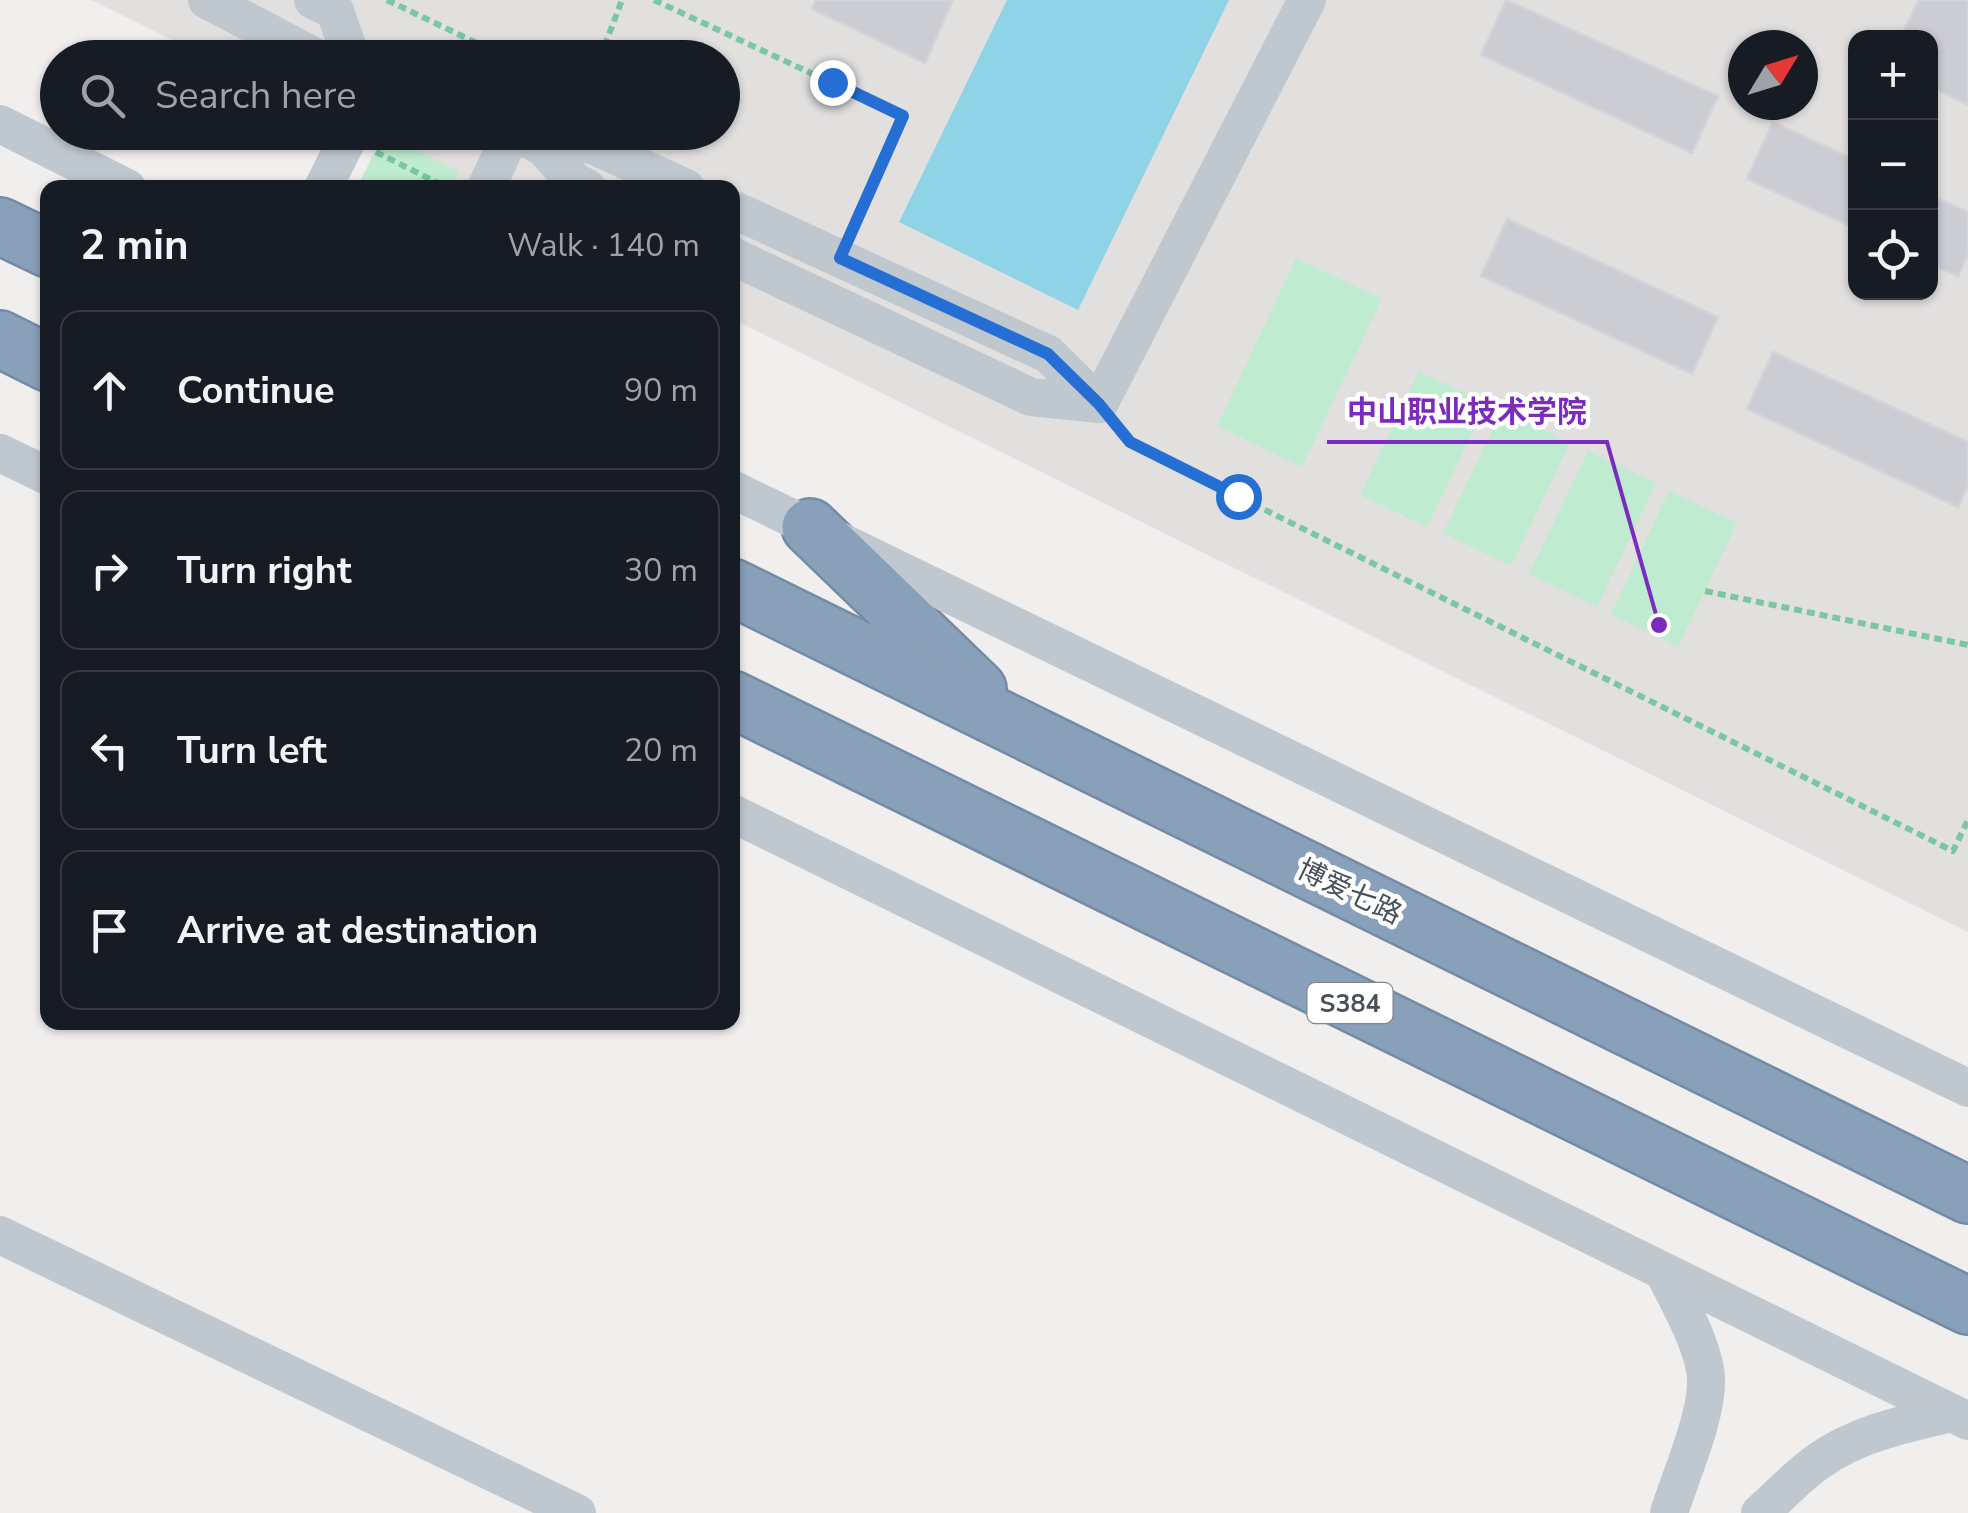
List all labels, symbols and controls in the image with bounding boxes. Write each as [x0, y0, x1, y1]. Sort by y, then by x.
north arrow [1728, 30, 1818, 120]
map controls [1848, 30, 1938, 300]
button: + [1848, 30, 1938, 120]
search box [40, 40, 740, 150]
route end [810, 60, 856, 106]
icon: search [75, 68, 130, 123]
text: Search here [155, 70, 356, 121]
button: − [1848, 120, 1938, 210]
button: locate [1848, 210, 1938, 300]
text: 2 min [80, 217, 189, 274]
text: Walk · 140 m [507, 224, 700, 267]
icon: ahead [82, 363, 137, 418]
text: Continue [177, 365, 335, 416]
text: 90 m [624, 369, 698, 412]
callout: 中山职业技术学院 [1327, 382, 1607, 442]
text: 中山职业技术学院 [1347, 392, 1587, 433]
route start [1216, 474, 1262, 520]
icon: right [82, 543, 137, 598]
text: Turn right [177, 545, 352, 596]
text: 30 m [624, 549, 698, 592]
icon: left [82, 723, 137, 778]
text: Turn left [177, 725, 327, 776]
text: 20 m [624, 729, 698, 772]
street label: 博爱七路 [1291, 850, 1408, 934]
icon: arrive [82, 903, 137, 958]
text: Arrive at destination [177, 905, 538, 956]
road number: S384 [1308, 983, 1392, 1023]

